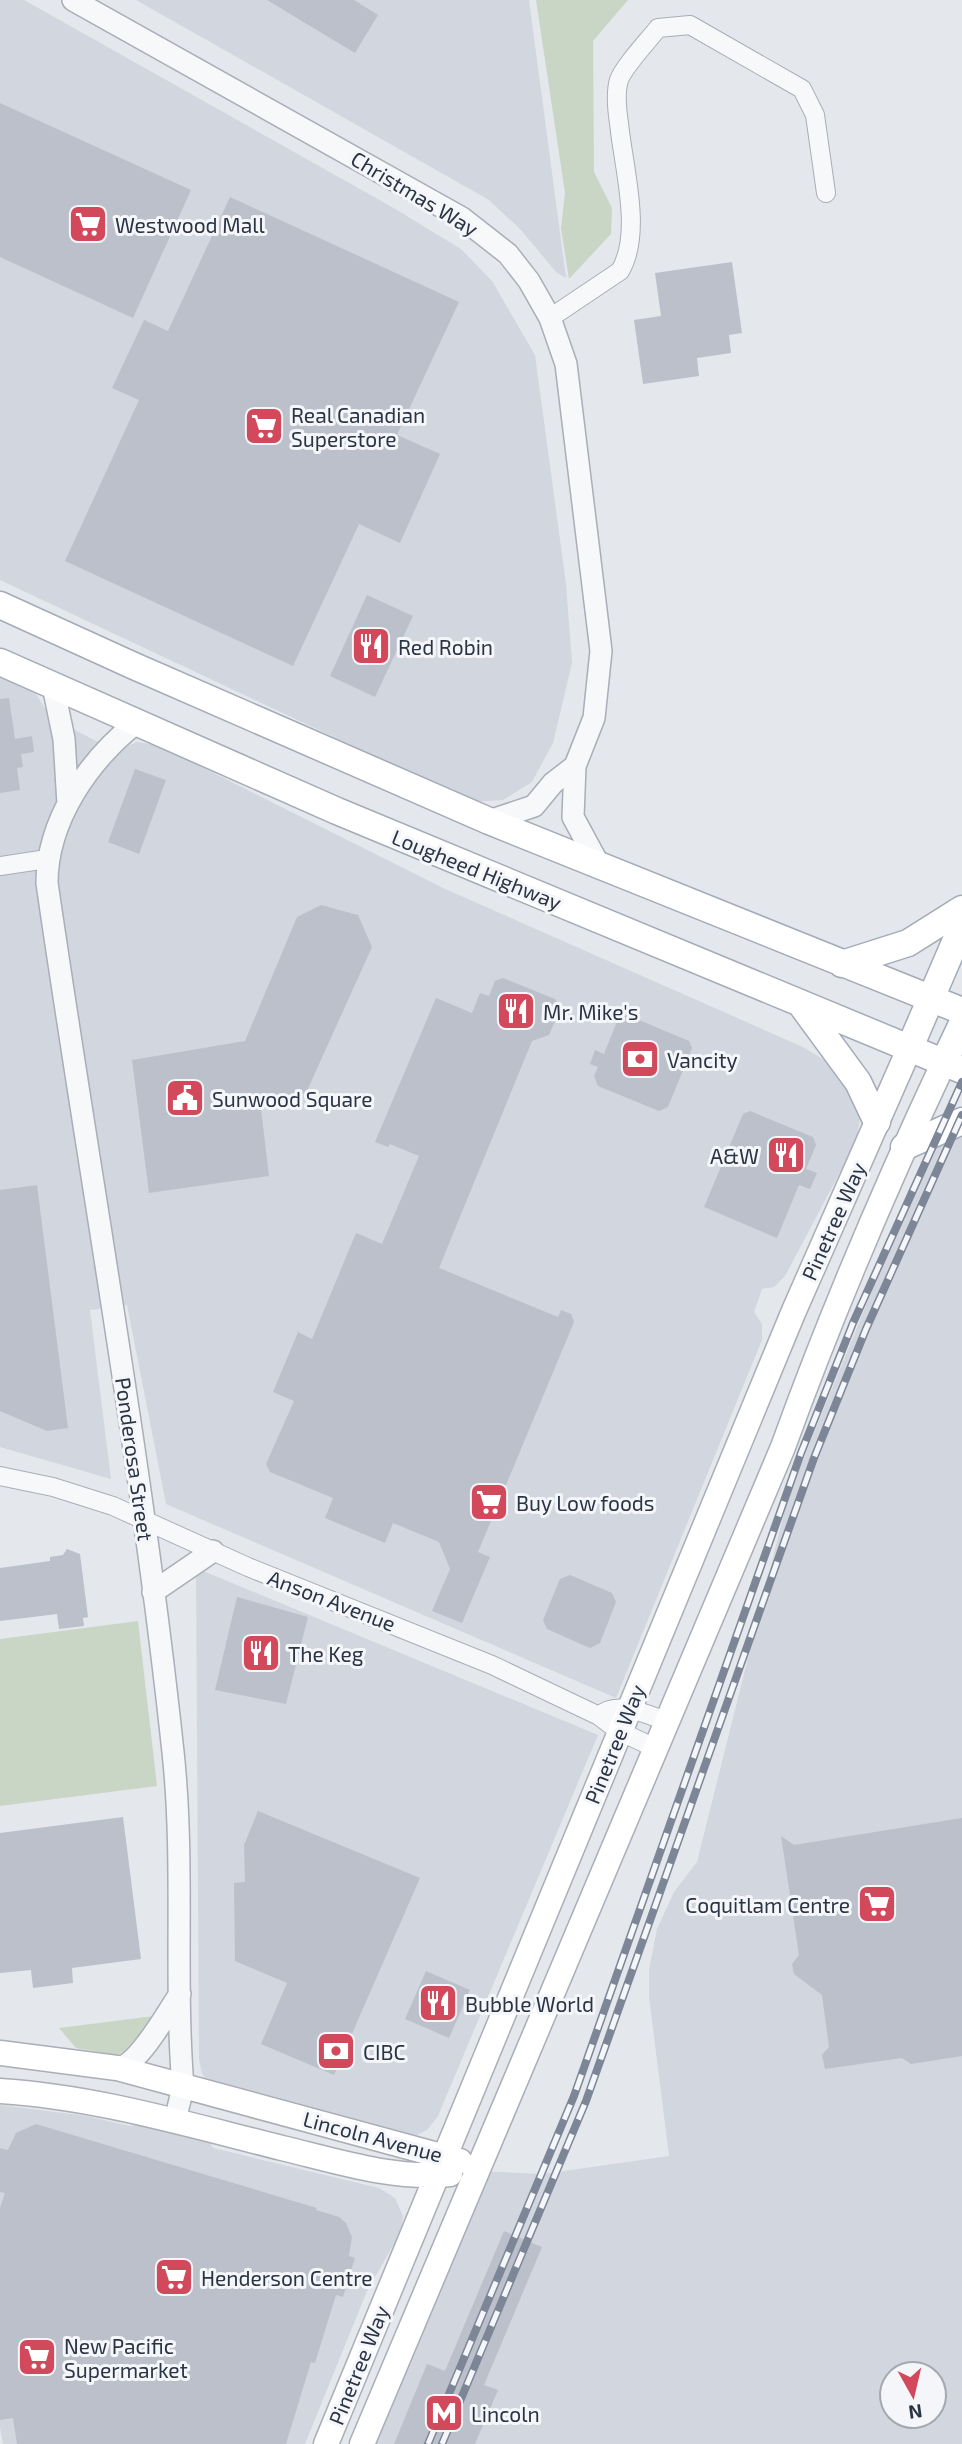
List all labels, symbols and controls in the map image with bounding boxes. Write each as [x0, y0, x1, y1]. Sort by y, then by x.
street label: Christmas Way [347, 145, 483, 241]
supermarket icon: Westwood Mall [67, 203, 109, 245]
place label: Westwood Mall [115, 212, 265, 237]
place label: Real Canadian Superstore [291, 402, 425, 451]
supermarket icon: Real Canadian Superstore [243, 405, 285, 447]
restaurant icon: Red Robin [350, 625, 392, 667]
place label: Red Robin [398, 634, 493, 659]
street label: Lougheed Highway [388, 824, 566, 914]
restaurant icon: Mr. Mike's [495, 990, 537, 1032]
place label: Mr. Mike's [543, 999, 638, 1024]
bank icon: Vancity [619, 1038, 661, 1080]
place label: Vancity [667, 1047, 738, 1072]
public building icon: Sunwood Square [164, 1077, 206, 1119]
place label: Sunwood Square [212, 1086, 372, 1111]
restaurant icon: A&W [765, 1134, 807, 1176]
place label: A&W [710, 1143, 759, 1168]
street label: Pinetree Way [796, 1158, 870, 1284]
street label: Ponderosa Street [111, 1376, 159, 1542]
supermarket icon: Buy Low foods [468, 1481, 510, 1523]
place label: Buy Low foods [516, 1490, 655, 1515]
street label: Anson Avenue [265, 1564, 399, 1636]
restaurant icon: The Keg [240, 1632, 282, 1674]
place label: The Keg [288, 1641, 364, 1666]
street label: Pinetree Way [579, 1681, 649, 1807]
supermarket icon: Coquitlam Centre [856, 1883, 898, 1925]
place label: Coquitlam Centre [685, 1892, 850, 1917]
restaurant icon: Bubble World [417, 1982, 459, 2024]
place label: Bubble World [465, 1991, 594, 2016]
bank icon: CIBC [315, 2030, 357, 2072]
place label: CIBC [363, 2039, 405, 2064]
street label: Lincoln Avenue [301, 2105, 445, 2167]
supermarket icon: Henderson Centre [153, 2256, 195, 2298]
place label: Henderson Centre [201, 2265, 373, 2290]
street label: Pinetree Way [323, 2302, 393, 2428]
place label: New Pacific Supermarket [64, 2333, 188, 2382]
supermarket icon: New Pacific Supermarket [16, 2336, 58, 2378]
north arrow [878, 2360, 948, 2430]
metro station icon: Lincoln [423, 2392, 465, 2434]
text: N [907, 2400, 924, 2425]
place label: Lincoln [471, 2401, 540, 2426]

